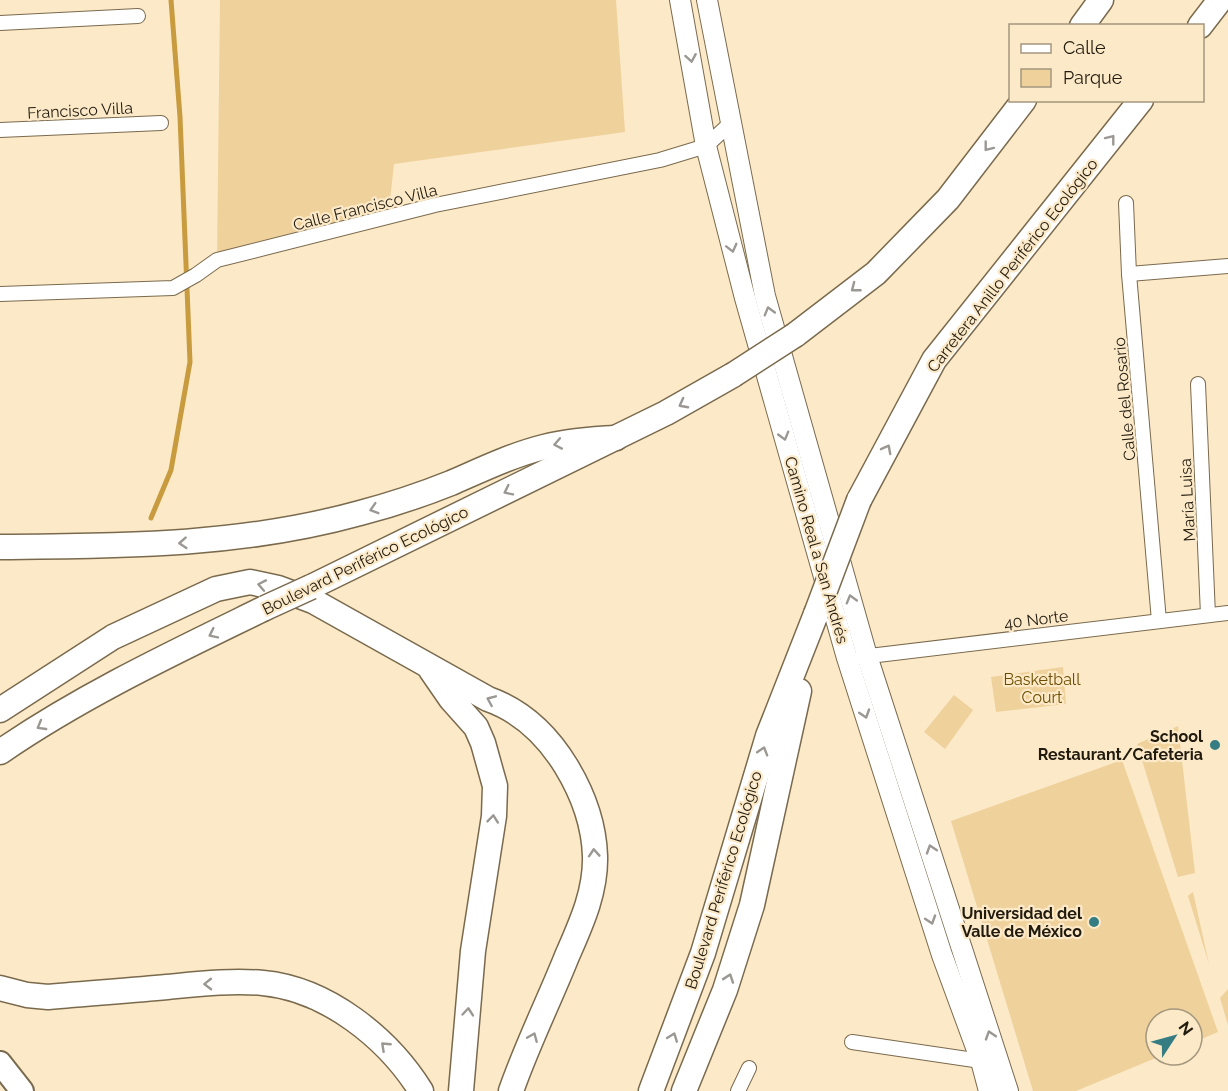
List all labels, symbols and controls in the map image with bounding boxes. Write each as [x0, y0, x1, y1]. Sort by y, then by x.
legend [1009, 24, 1204, 102]
text: Calle [1063, 37, 1106, 58]
one-way arrow [684, 53, 696, 62]
text: Parque [1063, 67, 1123, 88]
street label: Francisco Villa [27, 98, 133, 123]
one-way arrow [1104, 134, 1115, 145]
one-way arrow [985, 140, 996, 151]
street label: Carretera Anillo Periférico Ecológico [923, 155, 1102, 376]
street label: Calle Francisco Villa [291, 180, 439, 235]
one-way arrow [725, 243, 738, 253]
one-way arrow [851, 281, 862, 292]
one-way arrow [764, 306, 776, 317]
street label: Calle del Rosario [1110, 336, 1139, 462]
one-way arrow [678, 397, 689, 408]
one-way arrow [777, 430, 789, 441]
one-way arrow [553, 437, 563, 450]
one-way arrow [880, 445, 891, 455]
street label: Camino Real a San Andrés [781, 454, 852, 646]
street label: María Luisa [1176, 458, 1199, 542]
one-way arrow [503, 483, 514, 495]
street label: Boulevard Periférico Ecológico [259, 502, 471, 619]
one-way arrow [369, 502, 380, 514]
one-way arrow [178, 536, 187, 549]
one-way arrow [257, 579, 267, 592]
one-way arrow [846, 595, 858, 605]
street label: 40 Norte [1003, 606, 1069, 633]
one-way arrow [208, 626, 219, 638]
park label: Basketball Court [1003, 670, 1081, 707]
one-way arrow [487, 695, 498, 707]
one-way arrow [858, 708, 870, 719]
one-way arrow [37, 719, 47, 730]
place label: School Restaurant/Cafeteria [1038, 727, 1204, 764]
marker: School Restaurant/Cafeteria [1208, 738, 1222, 752]
one-way arrow [756, 746, 769, 757]
street label: Boulevard Periférico Ecológico [681, 769, 766, 991]
one-way arrow [486, 814, 499, 823]
one-way arrow [926, 844, 938, 855]
one-way arrow [587, 849, 600, 858]
place label: Universidad del Valle de México [961, 904, 1083, 941]
one-way arrow [924, 914, 936, 925]
marker: Universidad del Valle de México [1087, 915, 1101, 929]
one-way arrow [722, 973, 735, 984]
one-way arrow [203, 978, 212, 990]
one-way arrow [461, 1007, 474, 1016]
north arrow [1144, 1007, 1204, 1067]
text: N [1174, 1018, 1197, 1039]
one-way arrow [985, 1030, 997, 1041]
one-way arrow [526, 1032, 538, 1043]
one-way arrow [665, 1032, 678, 1042]
one-way arrow [381, 1042, 391, 1053]

